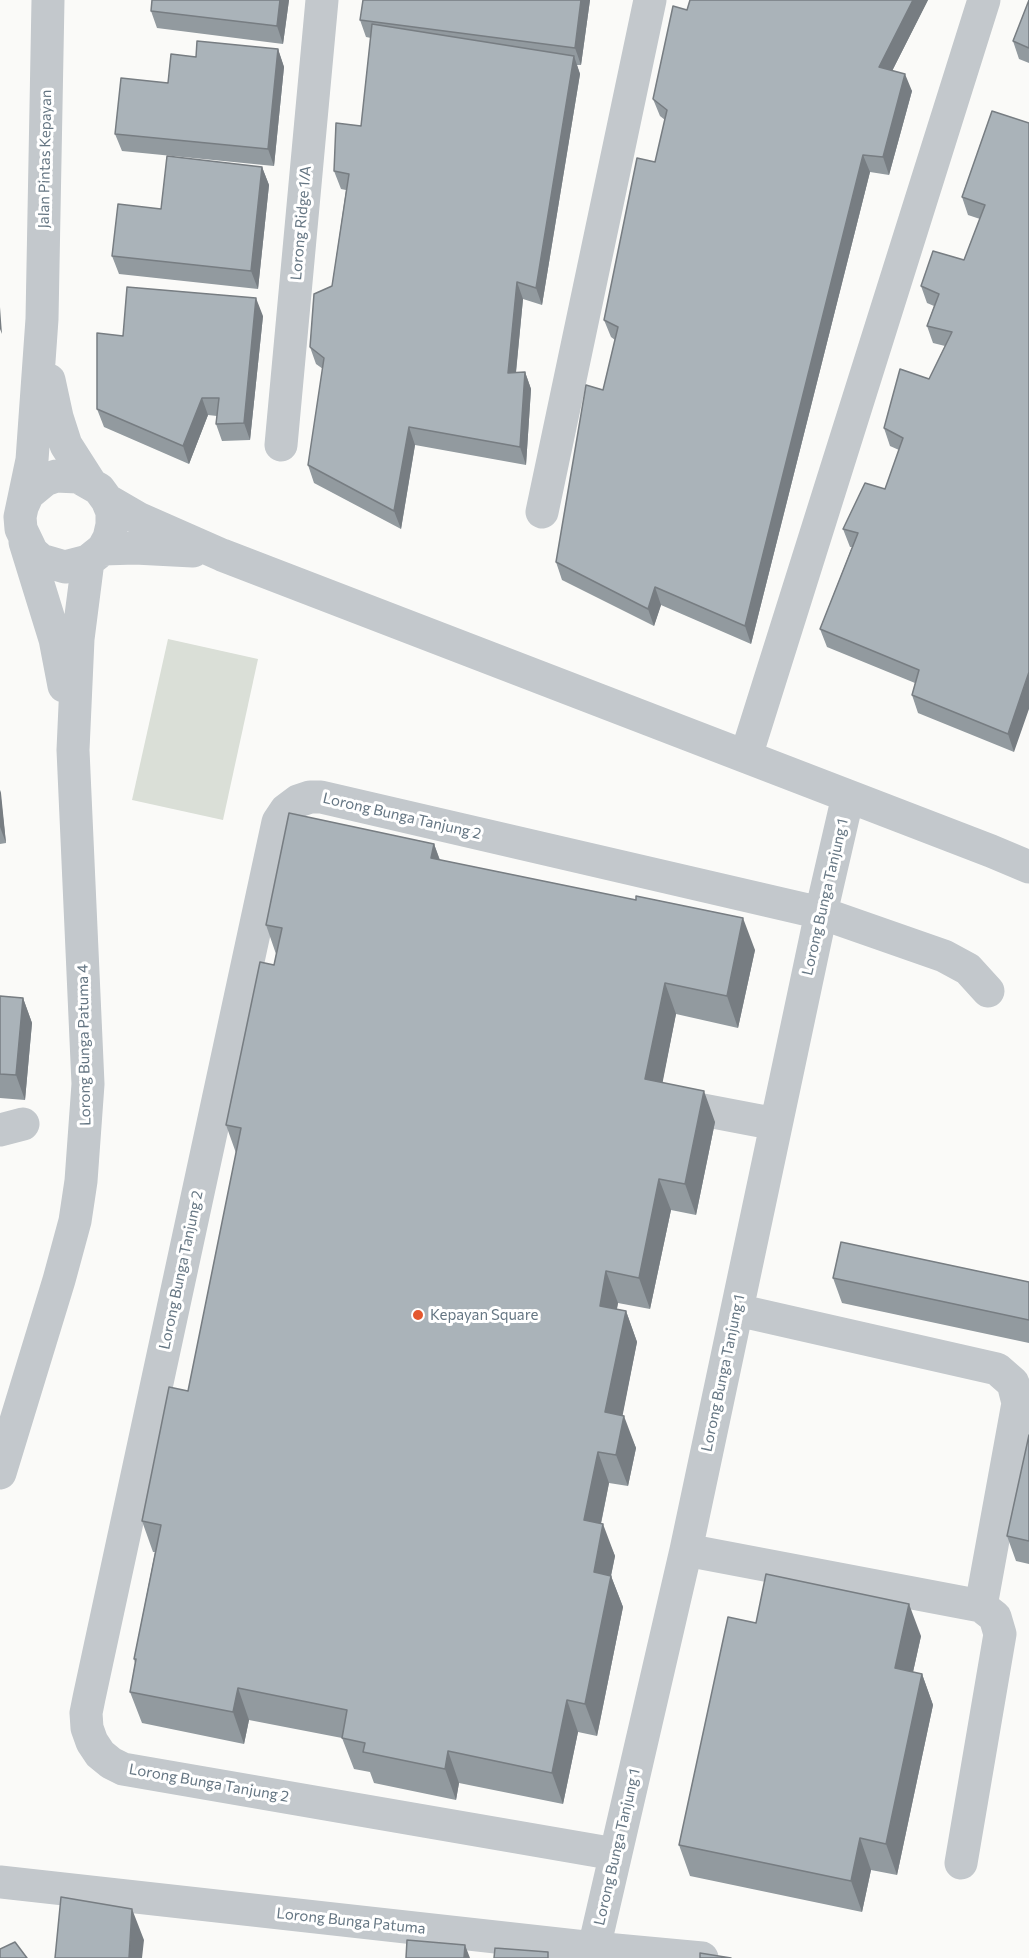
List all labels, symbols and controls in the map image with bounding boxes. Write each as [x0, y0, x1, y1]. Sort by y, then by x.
street label: Jalan Pintas Kepayan [35, 89, 55, 229]
street label: Lorong Ridge 1/A [287, 165, 315, 281]
street label: Lorong Bunga Tanjung 2 [321, 789, 483, 843]
street label: Lorong Bunga Tanjung 1 [798, 817, 852, 977]
street label: Lorong Bunga Patuma 4 [74, 964, 94, 1126]
street label: Lorong Bunga Tanjung 2 [155, 1189, 207, 1351]
street label: Lorong Bunga Tanjung 1 [698, 1293, 748, 1453]
place label: Kepayan Square [430, 1306, 538, 1324]
marker: Kepayan Square [411, 1308, 425, 1322]
street label: Lorong Bunga Tanjung 2 [128, 1760, 290, 1806]
street label: Lorong Bunga Tanjung 1 [590, 1767, 644, 1927]
street label: Lorong Bunga Patuma [275, 1904, 427, 1938]

